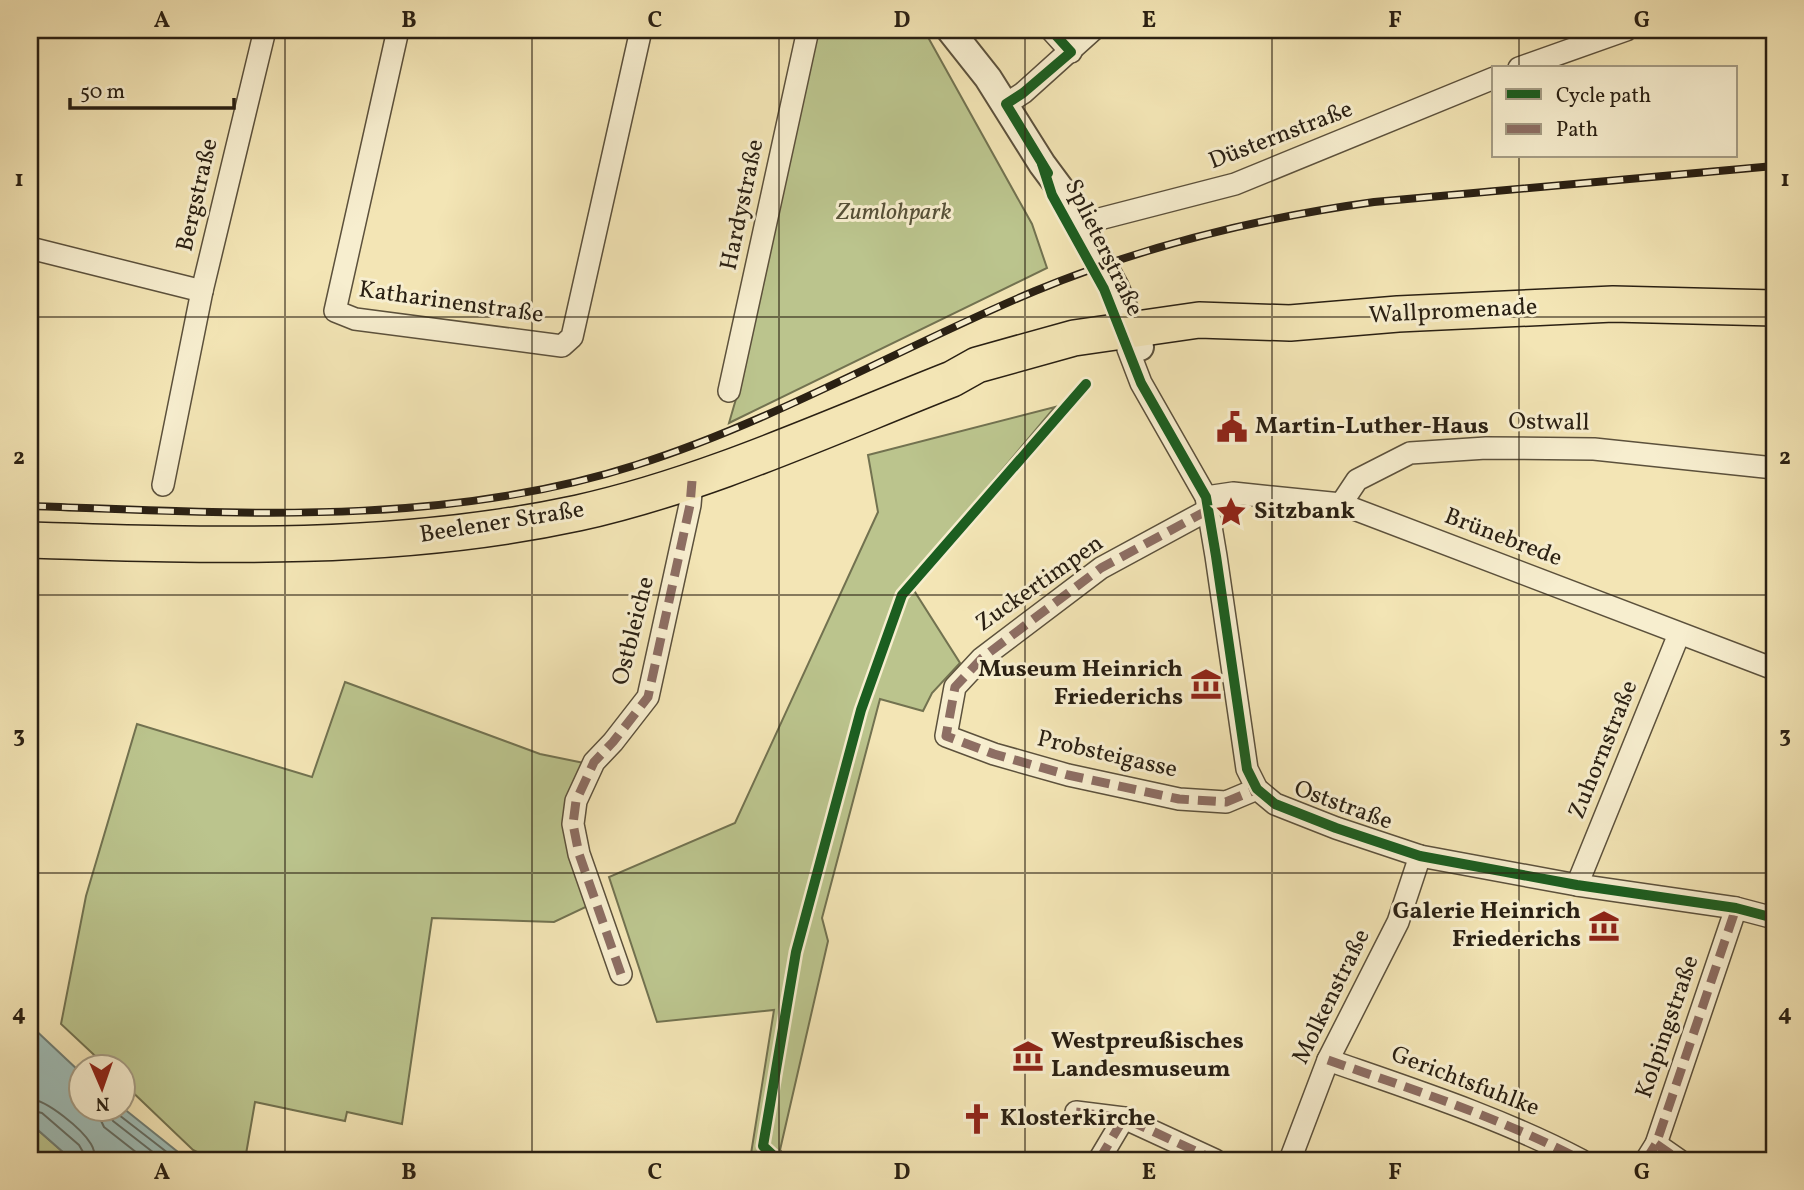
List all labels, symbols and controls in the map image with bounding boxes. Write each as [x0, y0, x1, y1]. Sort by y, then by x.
text: A [154, 5, 170, 37]
text: B [401, 5, 417, 37]
text: C [648, 5, 662, 37]
text: D [894, 5, 911, 37]
text: E [1142, 5, 1156, 37]
text: F [1388, 5, 1402, 37]
text: G [1634, 5, 1650, 37]
scale bar [70, 66, 234, 110]
legend [1492, 66, 1738, 158]
text: 50 m [80, 78, 125, 107]
text: Cycle path [1556, 82, 1651, 111]
street label: Düsternstraße [1204, 93, 1358, 179]
text: Path [1556, 116, 1598, 145]
street label: Bergstraße [168, 135, 228, 255]
street label: Hardystraße [713, 136, 773, 274]
text: 1 [14, 164, 24, 196]
text: 1 [1780, 164, 1790, 196]
street label: Splieterstraße [1055, 174, 1151, 322]
park label: Zumlohpark [835, 196, 952, 230]
street label: Katharinenstraße [356, 273, 546, 333]
street label: Wallpromenade [1368, 291, 1538, 333]
street label: Ostwall [1508, 405, 1590, 441]
public building icon: Martin-Luther-Haus [1215, 410, 1249, 444]
place label: Martin-Luther-Haus [1255, 410, 1489, 444]
text: 2 [13, 442, 25, 474]
text: 2 [1779, 442, 1791, 474]
street label: Beelener Straße [417, 493, 587, 553]
place icon: Sitzbank [1214, 495, 1248, 529]
place label: Sitzbank [1254, 495, 1355, 529]
street label: Brünebrede [1439, 500, 1567, 576]
street label: Zuckertimpen [969, 527, 1111, 641]
street label: Ostbleiche [604, 573, 664, 689]
place label: Museum Heinrich Friederichs [978, 653, 1183, 715]
museum icon: Museum Heinrich Friederichs [1189, 667, 1223, 701]
street label: Zuhornstraße [1561, 676, 1647, 824]
text: 3 [13, 720, 25, 752]
text: 3 [1779, 720, 1791, 752]
street label: Probsteigasse [1034, 722, 1180, 788]
street label: Oststraße [1289, 772, 1397, 840]
place label: Galerie Heinrich Friederichs [1392, 895, 1581, 957]
museum icon: Galerie Heinrich Friederichs [1587, 909, 1621, 943]
street label: Molkenstraße [1285, 924, 1379, 1070]
street label: Kolpingstraße [1628, 951, 1708, 1103]
text: 4 [12, 998, 26, 1030]
text: 4 [1778, 998, 1792, 1030]
place label: Westpreußisches Landesmuseum [1051, 1025, 1244, 1087]
street label: Gerichtsfuhlke [1386, 1038, 1544, 1126]
museum icon: Westpreußisches Landesmuseum [1011, 1039, 1045, 1073]
north arrow [66, 1054, 136, 1124]
text: N [95, 1090, 110, 1116]
church icon: Klosterkirche [960, 1102, 994, 1136]
place label: Klosterkirche [1000, 1102, 1156, 1136]
text: A [154, 1157, 170, 1189]
text: B [401, 1157, 417, 1189]
text: C [648, 1157, 662, 1189]
text: D [894, 1157, 911, 1189]
text: E [1142, 1157, 1156, 1189]
text: F [1388, 1157, 1402, 1189]
text: G [1634, 1157, 1650, 1189]

